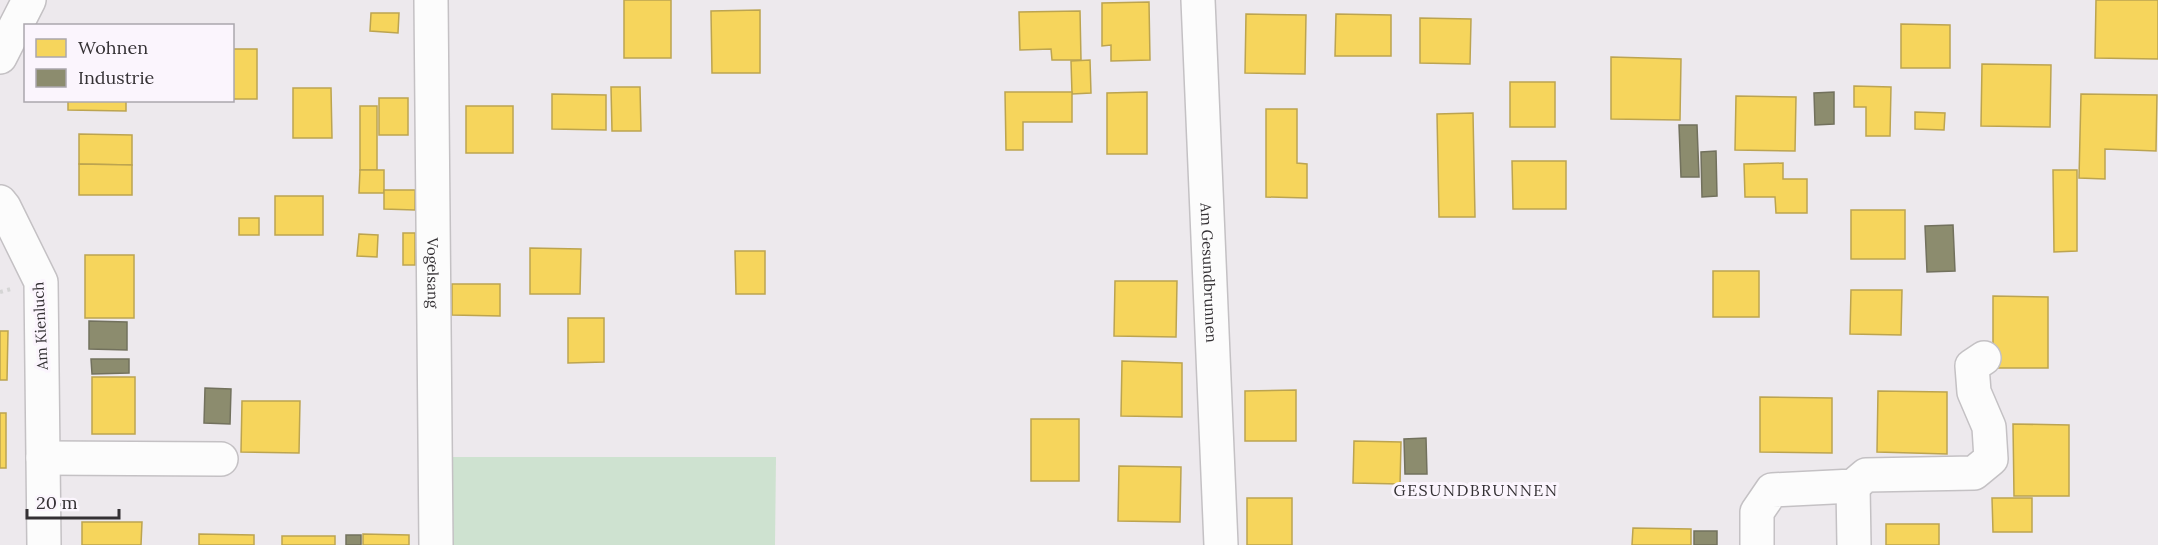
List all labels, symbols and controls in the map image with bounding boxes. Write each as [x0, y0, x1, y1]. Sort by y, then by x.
legend [24, 24, 234, 102]
text: Wohnen [78, 36, 148, 59]
text: Industrie [78, 66, 154, 89]
street label: Am Gesundbrunnen [1197, 201, 1222, 343]
street label: Vogelsang [424, 237, 443, 309]
street label: Am Kienluch [28, 281, 52, 372]
district label: GESUNDBRUNNEN [1393, 480, 1559, 500]
scale bar [27, 482, 118, 520]
text: 20 m [36, 491, 78, 514]

